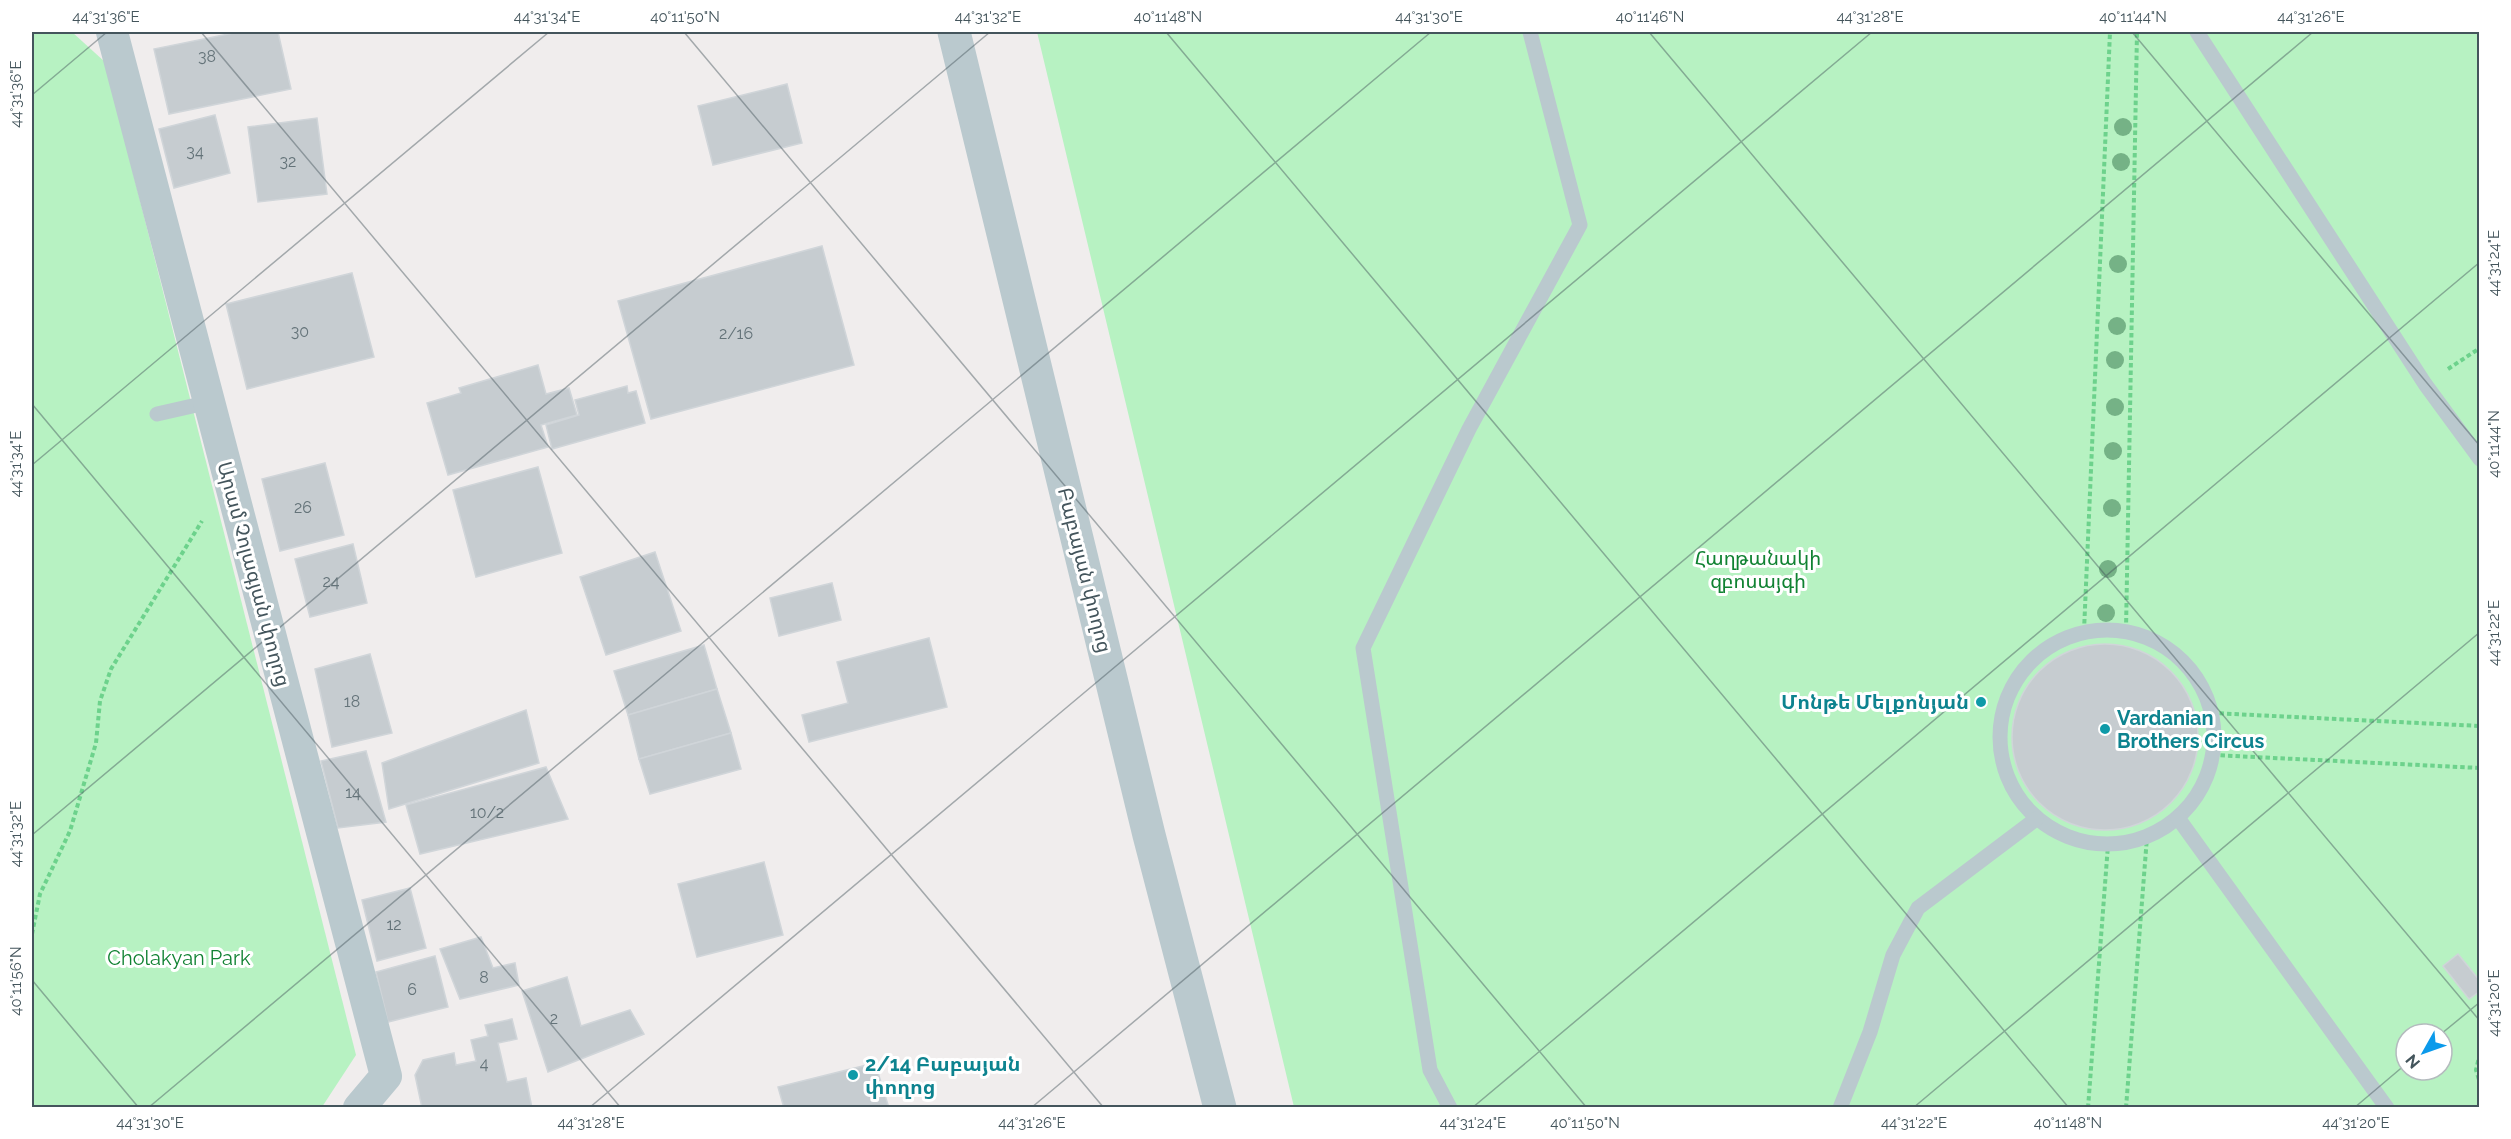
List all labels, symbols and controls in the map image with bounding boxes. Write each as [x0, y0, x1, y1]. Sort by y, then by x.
text: 44°31'36"E [72, 8, 140, 26]
text: 44°31'34"E [514, 8, 580, 26]
text: 40°11'50"N [650, 8, 720, 26]
text: 44°31'32"E [955, 8, 1021, 26]
text: 40°11'48"N [1134, 8, 1202, 26]
text: 44°31'30"E [1395, 8, 1463, 26]
text: 40°11'46"N [1616, 8, 1684, 26]
text: 44°31'28"E [1836, 8, 1904, 26]
text: 40°11'44"N [2099, 8, 2167, 26]
text: 44°31'26"E [2277, 8, 2345, 26]
house number: 38 [198, 47, 216, 66]
text: 44°31'36"E [7, 60, 25, 128]
house number: 34 [186, 142, 204, 161]
house number: 32 [280, 152, 296, 171]
text: 44°31'24"E [2485, 230, 2503, 296]
house number: 30 [291, 322, 309, 341]
house number: 2/16 [719, 324, 753, 343]
text: 40°11'44"N [2485, 410, 2503, 478]
text: 44°31'34"E [7, 431, 25, 497]
street label: Արամ Չոլագյան փողոց [212, 459, 296, 689]
street label: Բաբայան փողոց [1053, 485, 1117, 655]
house number: 26 [294, 498, 312, 517]
park label: Հաղթանակի զբոսայգի [1695, 546, 1821, 593]
house number: 24 [322, 572, 340, 591]
text: 44°31'22"E [2485, 600, 2503, 666]
place label: Մոնթե Մելքոնյան [1781, 690, 1969, 714]
house number: 18 [344, 692, 360, 711]
marker: Մոնթե Մելքոնյան [1974, 695, 1988, 709]
place label: Vardanian Brothers Circus [2117, 706, 2264, 753]
marker: Vardanian Brothers Circus [2098, 722, 2112, 736]
house number: 14 [345, 783, 361, 802]
text: 44°31'32"E [7, 801, 25, 867]
house number: 10/2 [470, 803, 504, 822]
house number: 12 [386, 915, 402, 934]
text: 40°11'56"N [7, 946, 25, 1016]
park label: Cholakyan Park [107, 946, 251, 970]
house number: 8 [479, 968, 489, 987]
text: 44°31'20"E [2485, 969, 2503, 1037]
house number: 6 [407, 980, 417, 999]
house number: 2 [550, 1009, 558, 1028]
north arrow [2394, 1022, 2454, 1082]
text: N [2402, 1051, 2424, 1072]
place label: 2/14 Բաբայան փողոց [865, 1052, 1020, 1099]
house number: 4 [480, 1054, 489, 1073]
marker: 2/14 Բաբայան փողոց [846, 1068, 860, 1082]
text: 44°31'30"E [116, 1114, 184, 1132]
text: 44°31'28"E [557, 1114, 625, 1132]
text: 44°31'26"E [998, 1114, 1066, 1132]
text: 44°31'24"E [1440, 1114, 1506, 1132]
text: 40°11'50"N [1550, 1114, 1620, 1132]
text: 44°31'22"E [1881, 1114, 1947, 1132]
text: 40°11'48"N [2034, 1114, 2102, 1132]
text: 44°31'20"E [2322, 1114, 2390, 1132]

